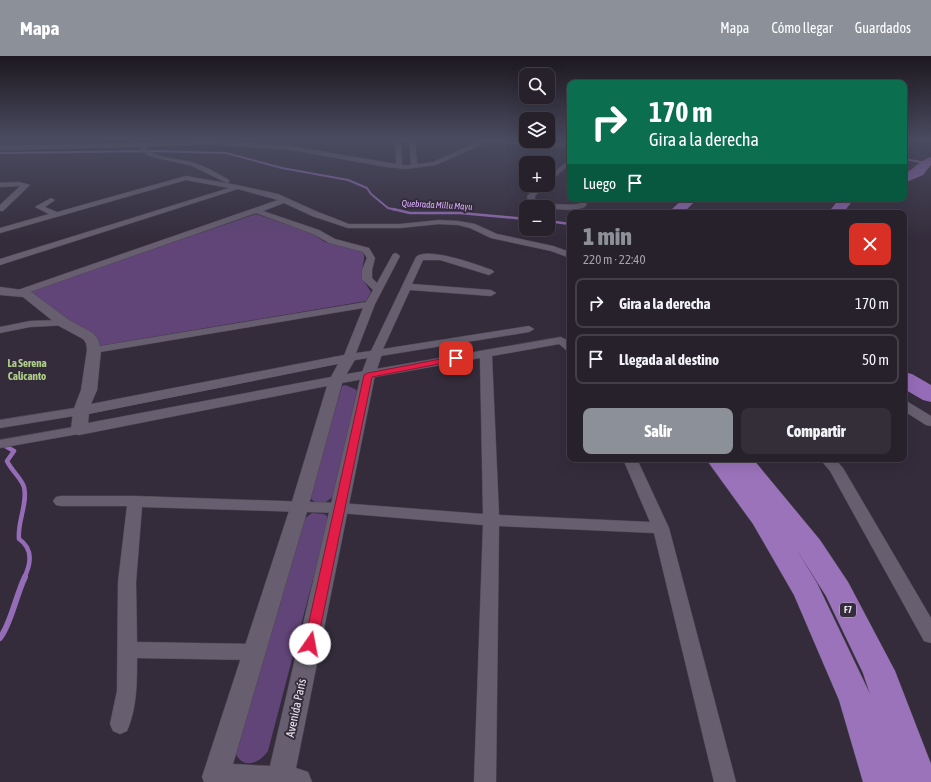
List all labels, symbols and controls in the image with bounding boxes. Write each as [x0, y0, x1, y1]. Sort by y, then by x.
text: Mapa [20, 17, 59, 39]
text: Mapa [720, 20, 749, 36]
text: Cómo llegar [771, 20, 833, 36]
text: Guardados [855, 20, 911, 36]
map controls [519, 68, 555, 236]
button: search [519, 68, 555, 104]
icon: right [583, 96, 635, 148]
text: 170 m [649, 96, 712, 128]
button: layers [519, 112, 555, 148]
text: Gira a la derecha [649, 129, 759, 150]
button: + [519, 156, 555, 192]
icon: arrive [624, 172, 646, 194]
text: Luego [583, 175, 616, 192]
water label: Quebrada Millu Mayu [401, 198, 473, 212]
button: − [519, 200, 555, 236]
text: 1 min [583, 223, 632, 250]
button: close [849, 223, 891, 265]
text: 220 m · 22:40 [583, 252, 646, 267]
icon: right [585, 292, 607, 314]
text: Gira a la derecha [619, 295, 710, 312]
text: 170 m [855, 295, 889, 312]
pin [439, 341, 473, 375]
icon: arrive [445, 347, 467, 369]
icon: arrive [585, 348, 607, 370]
text: Llegada al destino [619, 351, 719, 368]
text: 50 m [862, 351, 889, 368]
district label: La Serena Calicanto [7, 357, 47, 382]
button: Salir [583, 408, 733, 454]
button: Compartir [741, 408, 891, 454]
road number: F7 [840, 603, 856, 617]
position arrow [289, 623, 331, 665]
street label: Avenida París [283, 677, 309, 739]

